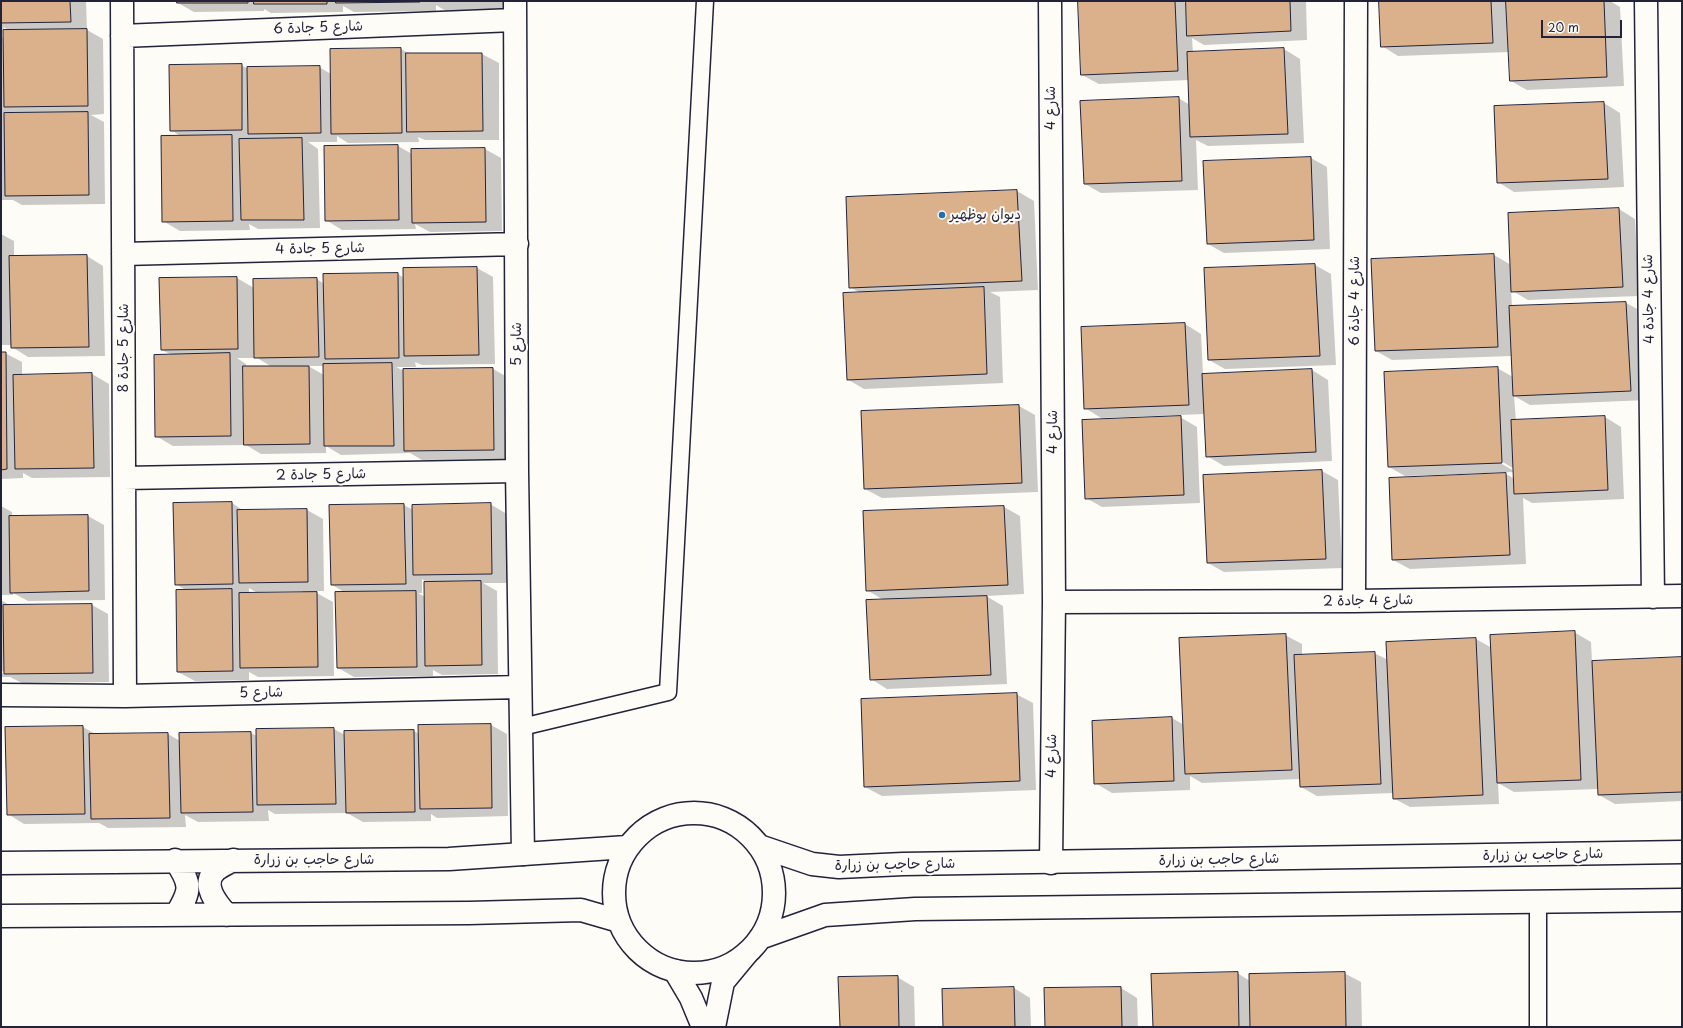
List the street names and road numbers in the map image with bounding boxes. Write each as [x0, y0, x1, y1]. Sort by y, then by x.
street label: شارع 5 جادة 6 [273, 18, 363, 38]
street label: شارع 4 [1043, 86, 1059, 130]
street label: شارع 5 جادة 4 [275, 240, 365, 258]
street label: شارع 4 جادة 4 [1640, 254, 1658, 344]
street label: شارع 4 جادة 6 [1347, 256, 1363, 346]
street label: شارع 5 جادة 8 [116, 304, 132, 392]
street label: شارع 5 [509, 322, 525, 366]
street label: شارع 4 [1045, 410, 1061, 454]
street label: شارع 5 جادة 2 [276, 466, 366, 484]
street label: شارع 4 جادة 2 [1323, 592, 1413, 610]
street label: شارع 5 [239, 684, 283, 702]
street label: شارع 4 [1043, 734, 1061, 778]
street label: شارع حاجب بن زرارة [1483, 846, 1603, 864]
street label: شارع حاجب بن زرارة [1159, 851, 1279, 869]
street label: شارع حاجب بن زرارة [254, 852, 374, 868]
street label: شارع حاجب بن زرارة [835, 856, 955, 874]

